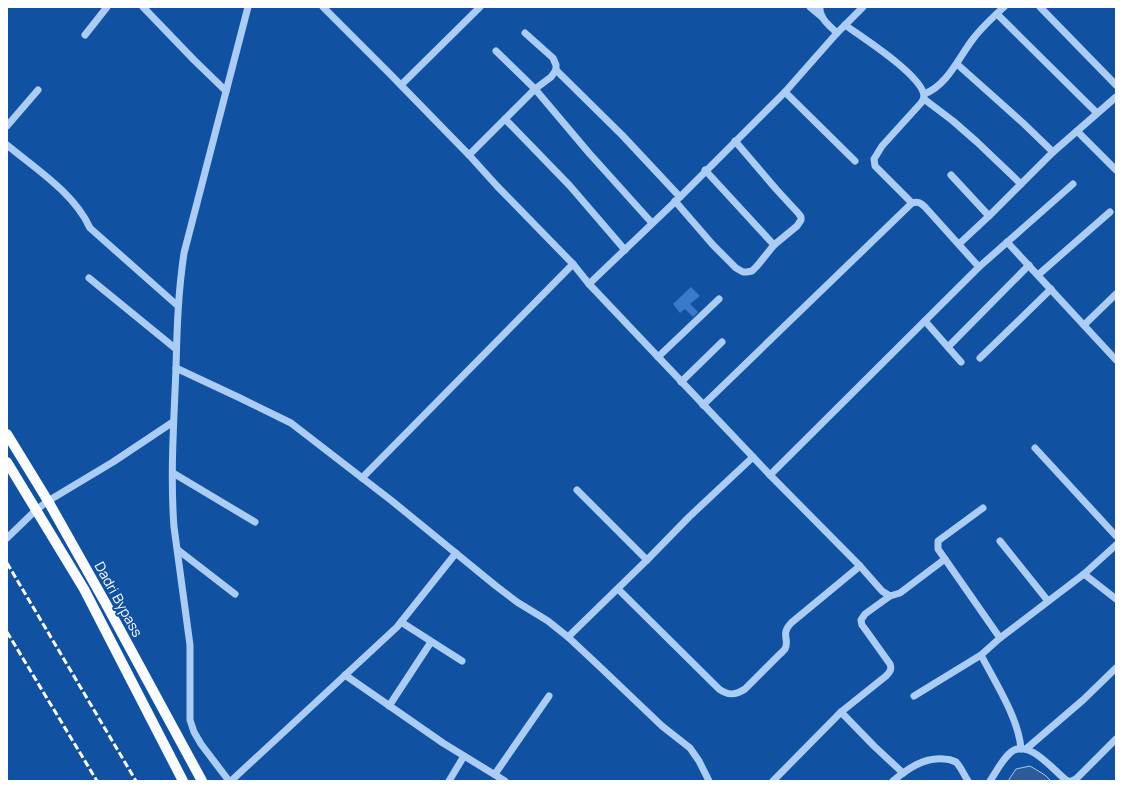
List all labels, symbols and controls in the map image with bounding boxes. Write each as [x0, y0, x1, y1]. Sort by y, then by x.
street label: Dadri Bypass [90, 558, 148, 640]

